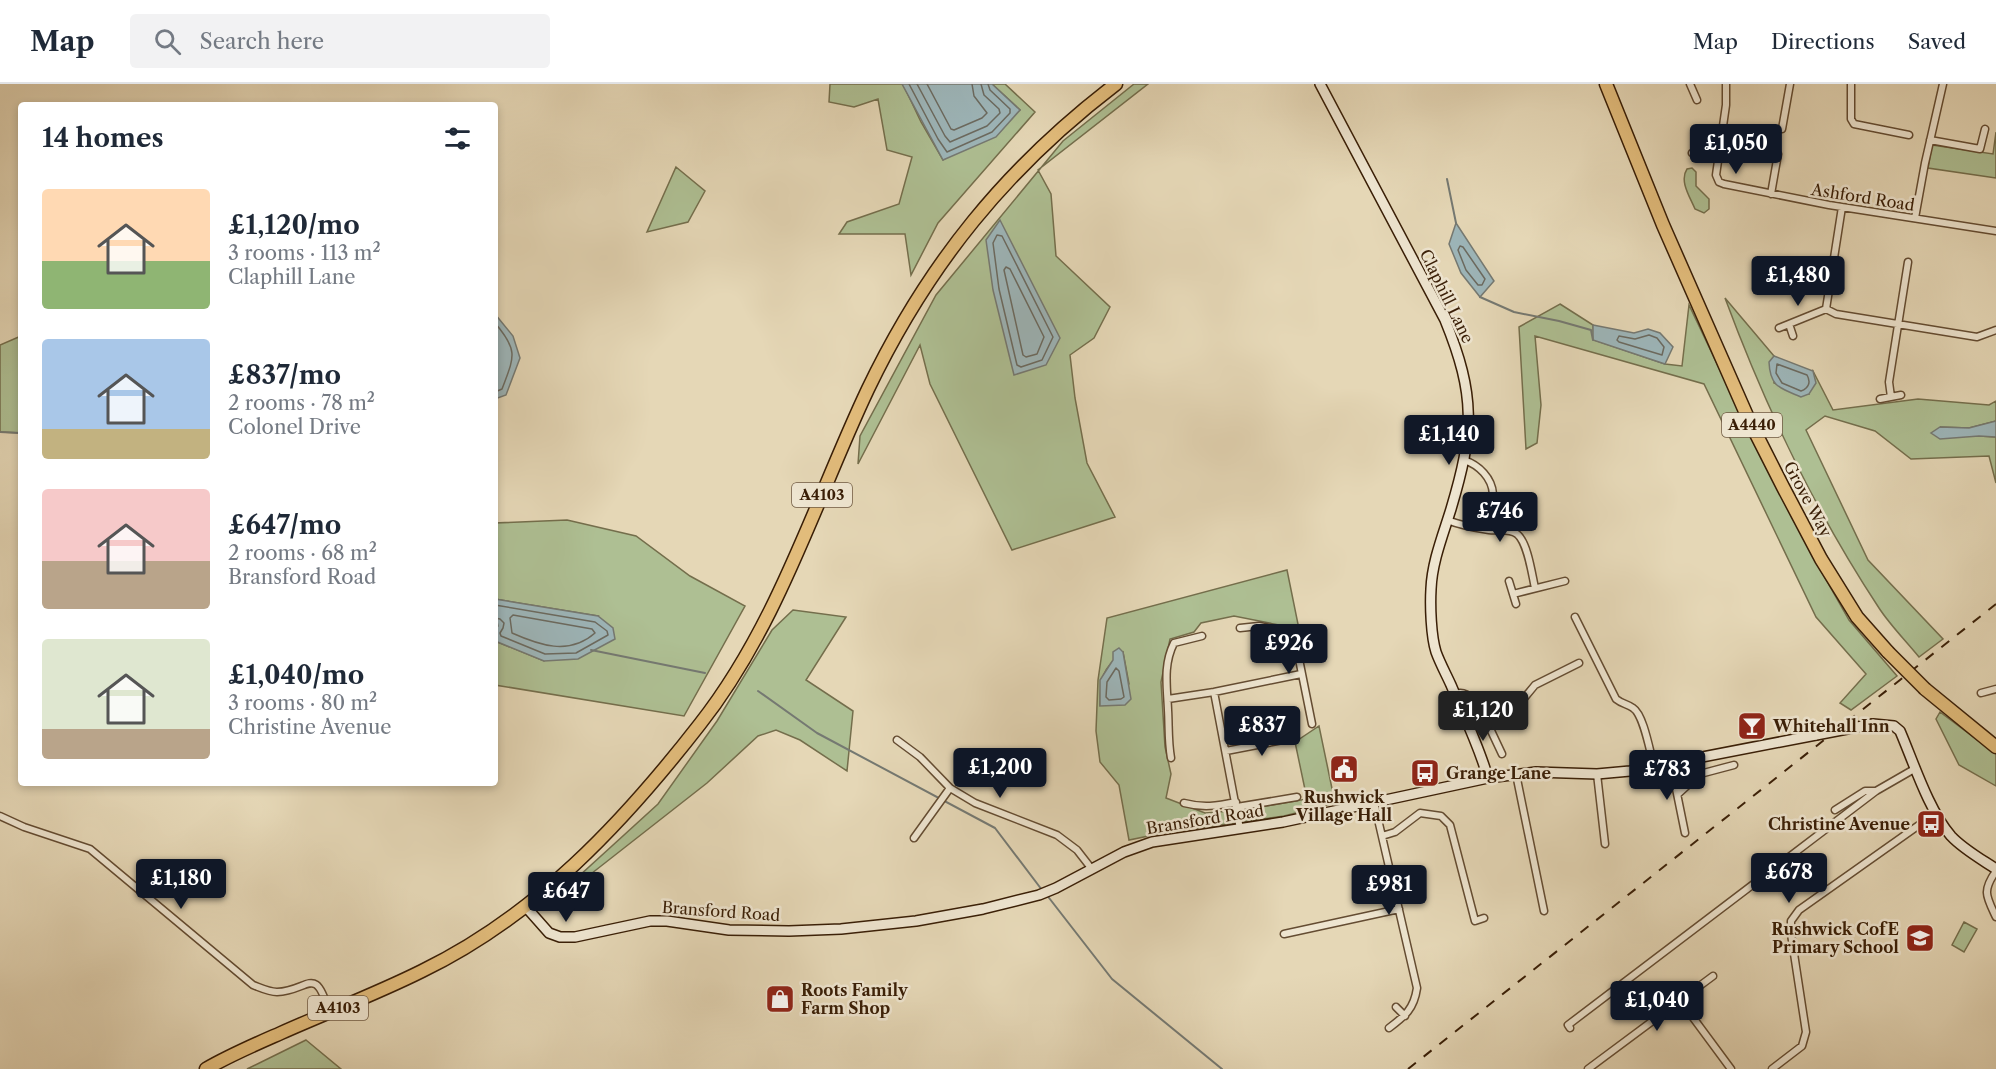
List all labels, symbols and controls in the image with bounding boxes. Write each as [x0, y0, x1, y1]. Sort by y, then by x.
search box [130, 14, 550, 68]
text: Map [30, 24, 94, 58]
icon: search [151, 25, 184, 58]
text: Search here [199, 28, 324, 55]
text: Map [1693, 29, 1738, 54]
text: Directions [1771, 29, 1875, 54]
text: Saved [1908, 29, 1966, 54]
text: 14 homes [42, 122, 164, 154]
icon: filters [441, 122, 474, 155]
pin: £1,050 [1687, 124, 1785, 175]
text: £1,050 [1704, 131, 1768, 155]
street label: Ashford Road [1809, 179, 1916, 215]
text: £1,120/mo [228, 209, 360, 241]
icon: home [90, 213, 162, 285]
text: 3 rooms · 113 m² [228, 241, 381, 265]
street label: Claphill Lane [1416, 246, 1478, 346]
pin: £1,480 [1749, 256, 1847, 307]
text: £1,480 [1766, 263, 1830, 287]
text: Claphill Lane [228, 265, 355, 289]
text: £837/mo [228, 359, 341, 391]
icon: home [90, 363, 162, 435]
text: 2 rooms · 78 m² [228, 391, 375, 415]
road number: A4440 [1722, 413, 1782, 437]
text: Colonel Drive [228, 415, 361, 439]
pin: £1,140 [1400, 415, 1498, 466]
text: £1,140 [1418, 422, 1480, 446]
street label: Grove Way [1780, 458, 1837, 541]
road number: A4103 [792, 483, 852, 507]
pin: £746 [1464, 492, 1536, 543]
text: £746 [1476, 499, 1524, 523]
text: £647/mo [228, 509, 341, 541]
icon: home [90, 513, 162, 585]
text: 2 rooms · 68 m² [228, 541, 377, 565]
text: Bransford Road [228, 565, 376, 589]
pin: £926 [1253, 624, 1325, 675]
text: £926 [1264, 631, 1314, 655]
text: £1,040/mo [228, 659, 364, 691]
icon: home [90, 663, 162, 735]
text: 3 rooms · 80 m² [228, 691, 377, 715]
pin: £1,120 [1434, 691, 1532, 742]
text: £1,120 [1452, 698, 1514, 722]
pin: £837 [1226, 706, 1298, 757]
bar icon: Whitehall Inn [1736, 710, 1768, 742]
text: £837 [1238, 713, 1286, 737]
text: Christine Avenue [228, 715, 392, 739]
place label: Whitehall Inn [1772, 716, 1890, 736]
pin: £1,200 [951, 748, 1049, 799]
pin: £783 [1631, 750, 1703, 801]
public building icon: Rushwick Village Hall [1328, 753, 1360, 785]
text: £1,200 [967, 755, 1033, 779]
bus stop icon: Grange Lane [1409, 757, 1441, 789]
text: £783 [1643, 757, 1691, 781]
place label: Grange Lane [1446, 763, 1551, 783]
place label: Rushwick Village Hall [1295, 787, 1392, 825]
street label: Bransford Road [1145, 800, 1265, 838]
bus stop icon: Christine Avenue [1915, 808, 1947, 840]
place label: Christine Avenue [1768, 814, 1910, 834]
pin: £678 [1753, 853, 1825, 904]
pin: £1,180 [132, 859, 230, 910]
text: £678 [1765, 860, 1813, 884]
pin: £981 [1353, 865, 1425, 916]
text: £1,180 [150, 866, 212, 890]
pin: £647 [530, 872, 602, 923]
text: £981 [1366, 872, 1412, 896]
text: £647 [542, 879, 590, 903]
street label: Bransford Road [661, 897, 781, 925]
place label: Rushwick CofE Primary School [1771, 919, 1899, 957]
school or university icon: Rushwick CofE Primary School [1904, 922, 1936, 954]
place label: Roots Family Farm Shop [801, 980, 909, 1018]
pin: £1,040 [1608, 981, 1706, 1032]
shop icon: Roots Family Farm Shop [764, 983, 796, 1015]
text: £1,040 [1624, 988, 1690, 1012]
road number: A4103 [308, 996, 368, 1020]

